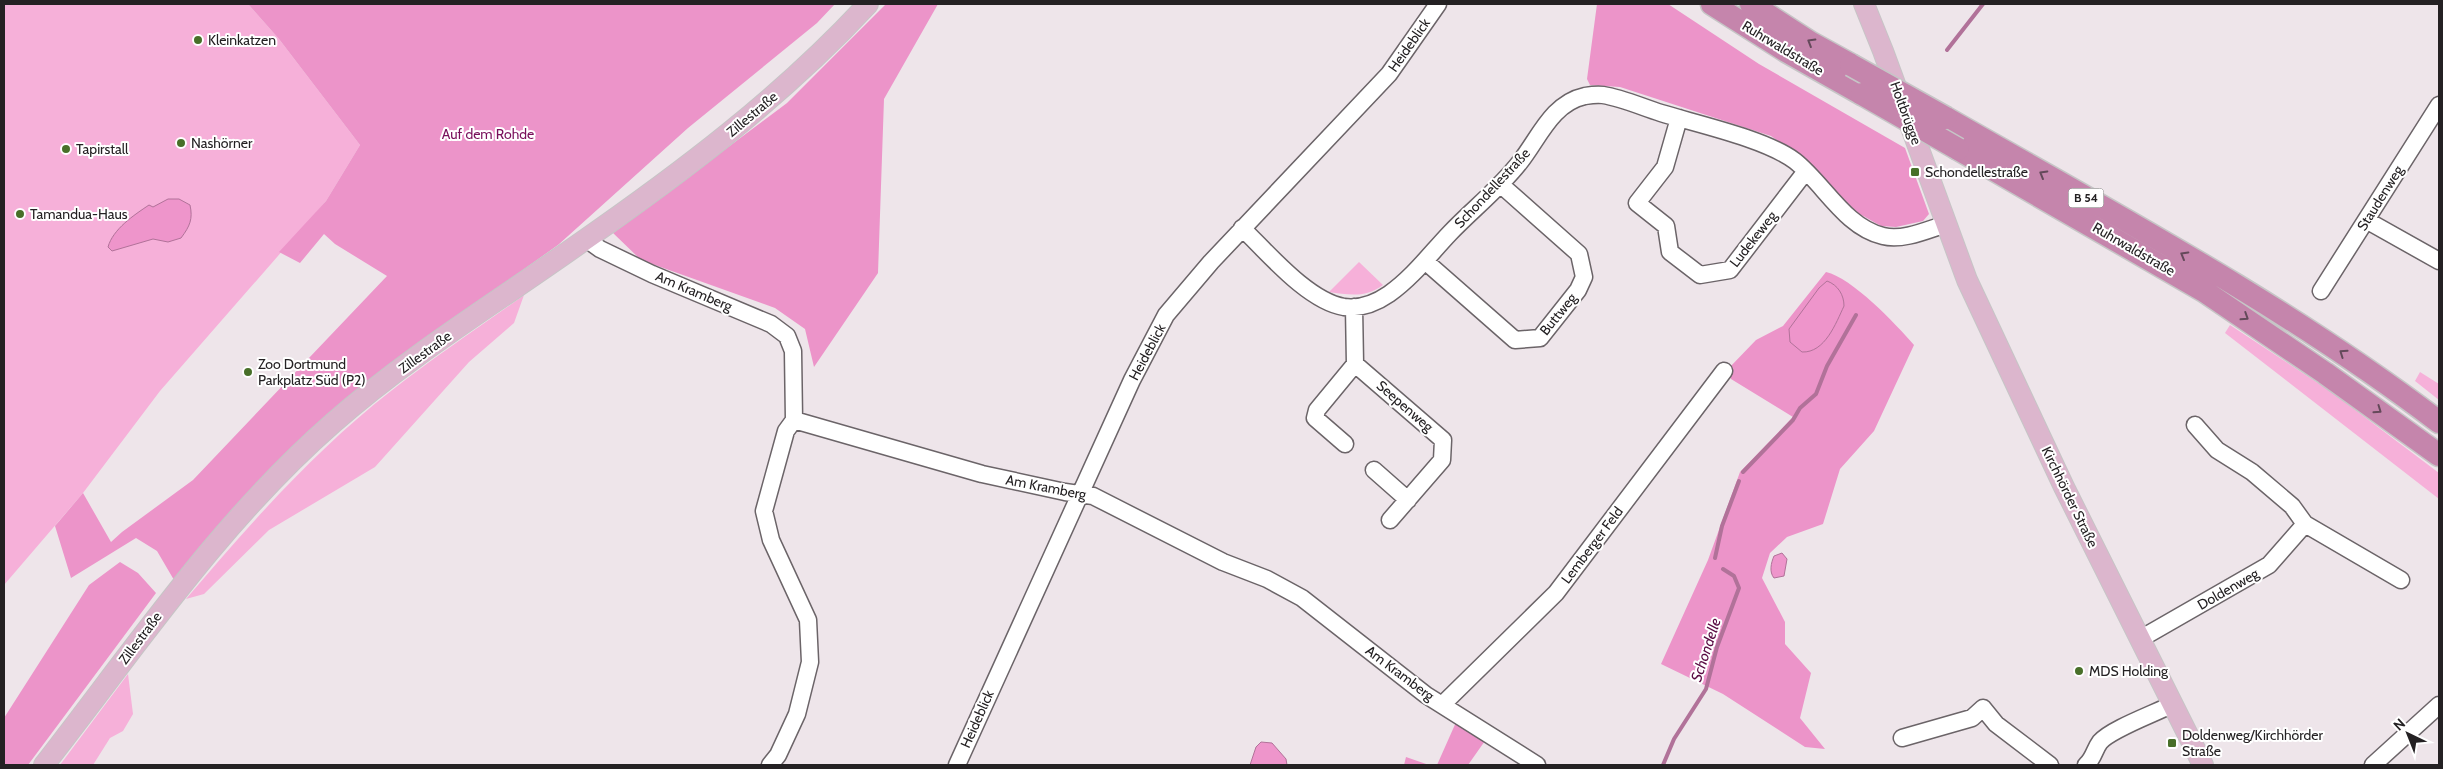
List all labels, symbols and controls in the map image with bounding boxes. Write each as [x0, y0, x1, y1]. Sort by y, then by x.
street label: Heideblick [1384, 14, 1434, 75]
street label: Ruhrwaldstraße [1739, 17, 1827, 79]
place label: Kleinkatzen [208, 31, 276, 49]
marker: Kleinkatzen [192, 34, 204, 46]
one-way arrow [1807, 39, 1816, 49]
street label: Holtbrügge [1886, 79, 1926, 147]
street label: Zillestraße [723, 87, 781, 141]
park label: Auf dem Rohde [442, 125, 534, 143]
place label: Nashörner [191, 134, 253, 152]
marker: Nashörner [175, 137, 187, 149]
place label: Tapirstall [76, 140, 129, 158]
marker: Tapirstall [60, 143, 72, 155]
street label: Schondellestraße [1450, 144, 1534, 232]
street label: Staudenweg [2353, 161, 2408, 234]
place label: Schondellestraße [1925, 163, 2028, 181]
marker: Schondellestraße [1909, 166, 1921, 178]
one-way arrow [2040, 170, 2049, 180]
road number: B 54 [2068, 188, 2104, 208]
place label: Tamandua-Haus [30, 205, 128, 223]
street label: Ludekeweg [1725, 206, 1781, 271]
marker: Tamandua-Haus [14, 208, 26, 220]
street label: Ruhrwaldstraße [2090, 218, 2178, 280]
one-way arrow [2181, 251, 2190, 261]
street label: Am Kramberg [653, 267, 736, 316]
street label: Buttweg [1535, 288, 1581, 339]
one-way arrow [2240, 311, 2249, 321]
street label: Heideblick [1125, 320, 1170, 383]
street label: Zillestraße [395, 327, 455, 377]
one-way arrow [2339, 350, 2349, 359]
place label: Zoo Dortmund Parkplatz Süd (P2) [258, 355, 366, 389]
marker: Zoo Dortmund Parkplatz Süd (P2) [242, 366, 254, 378]
street label: Seepenweg [1373, 376, 1438, 436]
one-way arrow [2373, 404, 2382, 413]
street label: Kirchhörder Straße [2038, 443, 2102, 551]
street label: Am Kramberg [1004, 470, 1089, 504]
street label: Lemberger Feld [1557, 503, 1627, 587]
street label: Doldenweg [2194, 564, 2263, 614]
street label: Zillestraße [114, 608, 166, 668]
water label: Schondelle [1687, 616, 1725, 684]
street label: Am Kramberg [1362, 641, 1439, 705]
place label: MDS Holding [2089, 662, 2169, 680]
marker: MDS Holding [2073, 665, 2085, 677]
street label: Heideblick [956, 687, 998, 751]
north arrow [2383, 709, 2433, 759]
text: N [2389, 715, 2409, 734]
place label: Doldenweg/Kirchhörder Straße [2182, 726, 2323, 760]
marker: Doldenweg/Kirchhörder Straße [2166, 737, 2178, 749]

